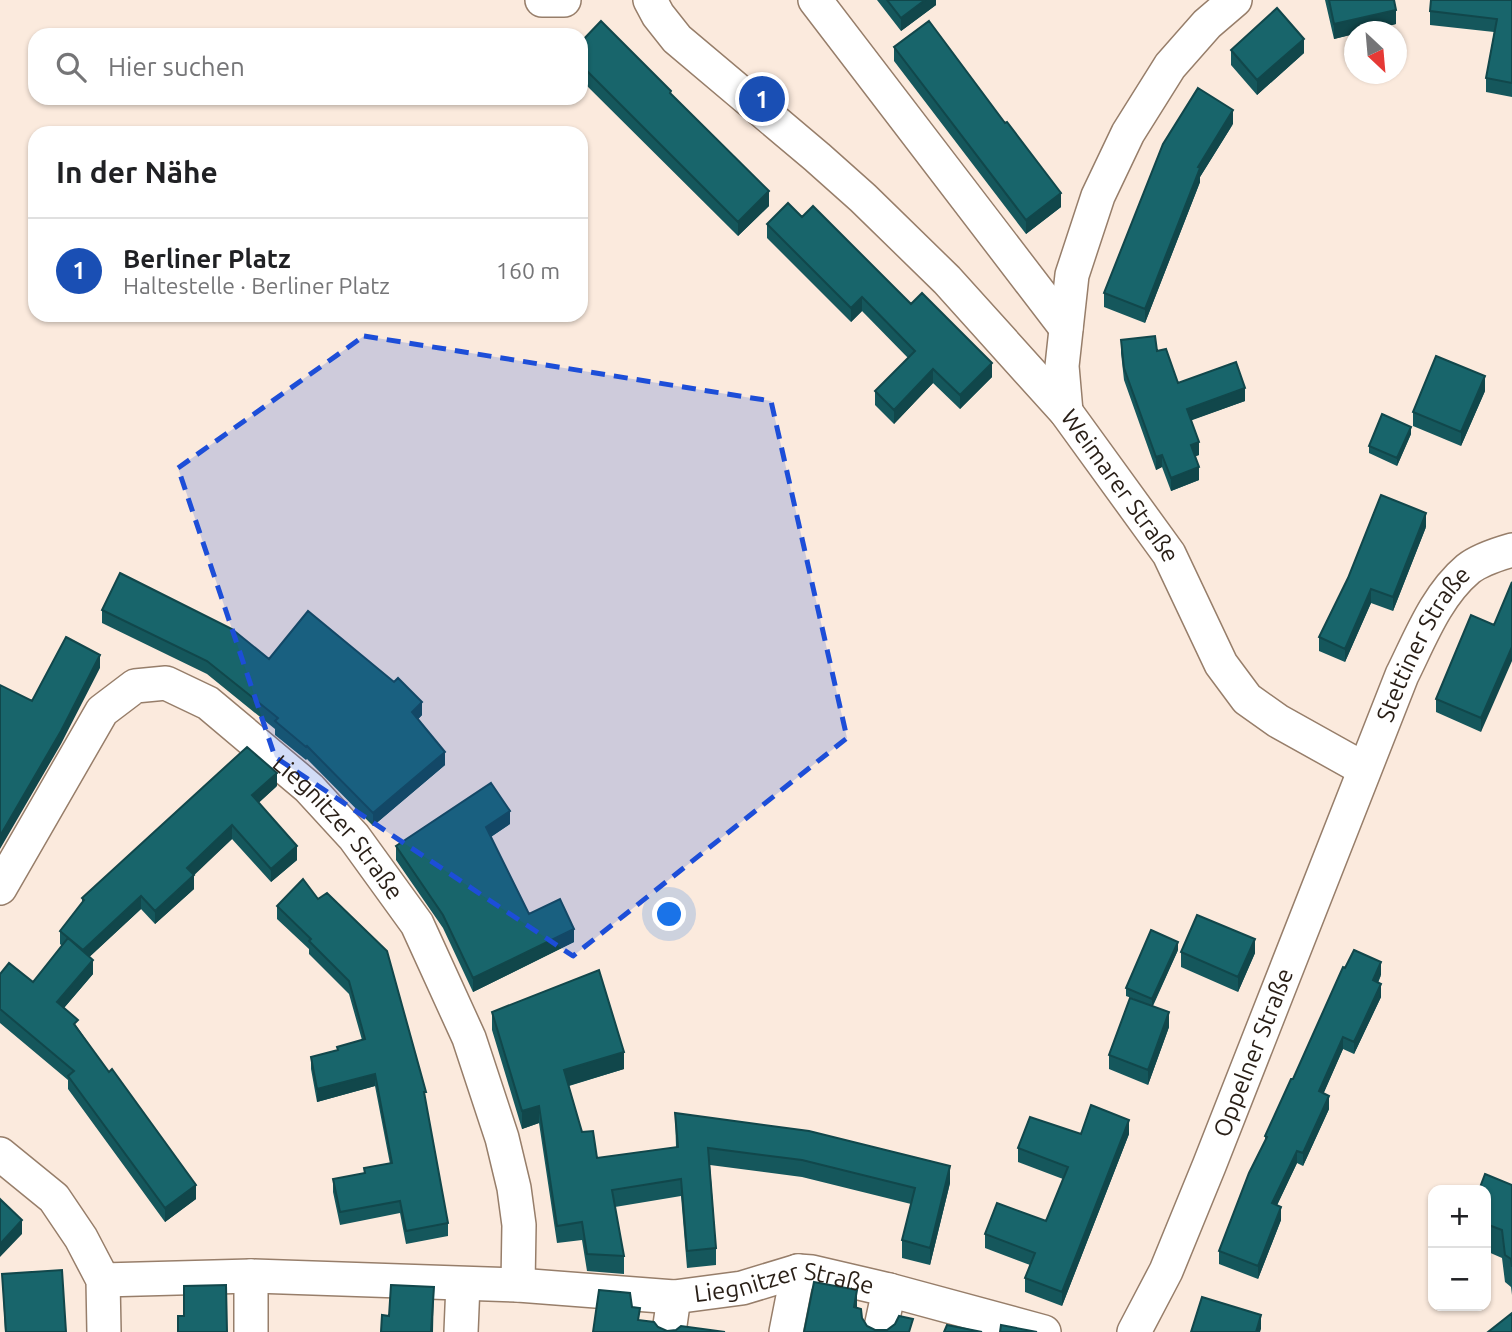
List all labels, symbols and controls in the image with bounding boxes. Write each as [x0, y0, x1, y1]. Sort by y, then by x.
north arrow [1344, 21, 1407, 84]
search box [28, 28, 588, 105]
icon: search [52, 48, 90, 86]
text: Hier suchen [108, 52, 245, 81]
pin: 1 [739, 73, 785, 125]
text: In der Nähe [56, 155, 218, 189]
text: Berliner Platz [123, 244, 291, 273]
text: 1 [73, 258, 85, 283]
text: 160 m [496, 258, 560, 283]
text: Haltestelle · Berliner Platz [123, 273, 390, 298]
street label: Weimarer Straße [1056, 404, 1185, 566]
street label: Stettiner Straße [1371, 560, 1475, 726]
street label: Liegnitzer Straße [267, 749, 409, 905]
your location [652, 897, 686, 931]
street label: Oppelner Straße [1208, 964, 1298, 1141]
map controls [1428, 1185, 1491, 1311]
button: + [1428, 1185, 1491, 1248]
button: − [1428, 1248, 1491, 1311]
street label: Liegnitzer Straße [692, 1257, 877, 1307]

